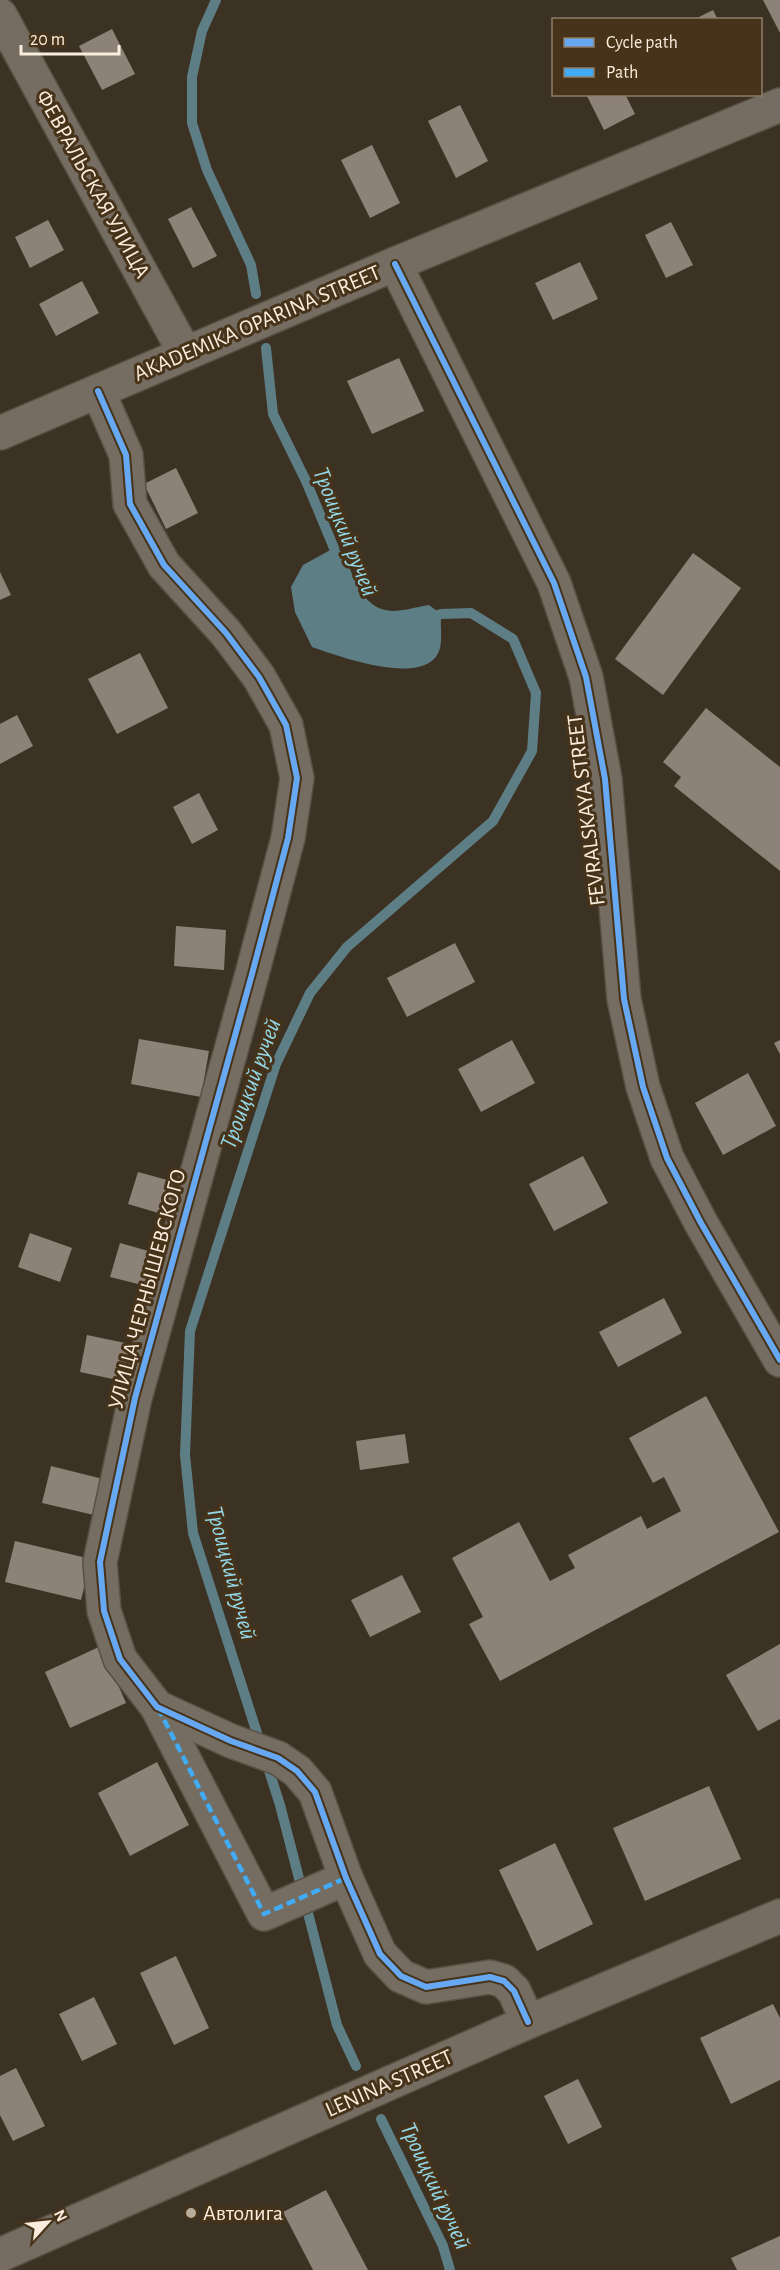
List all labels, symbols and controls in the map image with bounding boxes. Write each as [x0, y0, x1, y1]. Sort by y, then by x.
scale bar [21, 18, 118, 56]
legend [552, 18, 762, 96]
text: 20 m [30, 31, 65, 49]
text: Cycle path [606, 34, 678, 52]
text: Path [606, 64, 638, 82]
street label: ФЕВРАЛЬСКАЯ УЛИЦА [32, 86, 154, 282]
street label: AKADEMIKA OPARINA STREET [131, 261, 384, 385]
water label: Троицкий ручей [308, 464, 382, 600]
street label: FEVRALSKAYA STREET [563, 713, 609, 907]
water label: Троицкий ручей [216, 1016, 286, 1152]
street label: УЛИЦА ЧЕРНЫШЕВСКОГО [104, 1166, 190, 1412]
water label: Троицкий ручей [202, 1504, 260, 1642]
street label: LENINA STREET [322, 2045, 456, 2121]
water label: Троицкий ручей [395, 2119, 475, 2253]
north arrow [18, 2192, 78, 2252]
place label: Автолига [203, 2202, 283, 2224]
marker: Автолига [184, 2206, 198, 2220]
text: N [51, 2207, 70, 2224]

